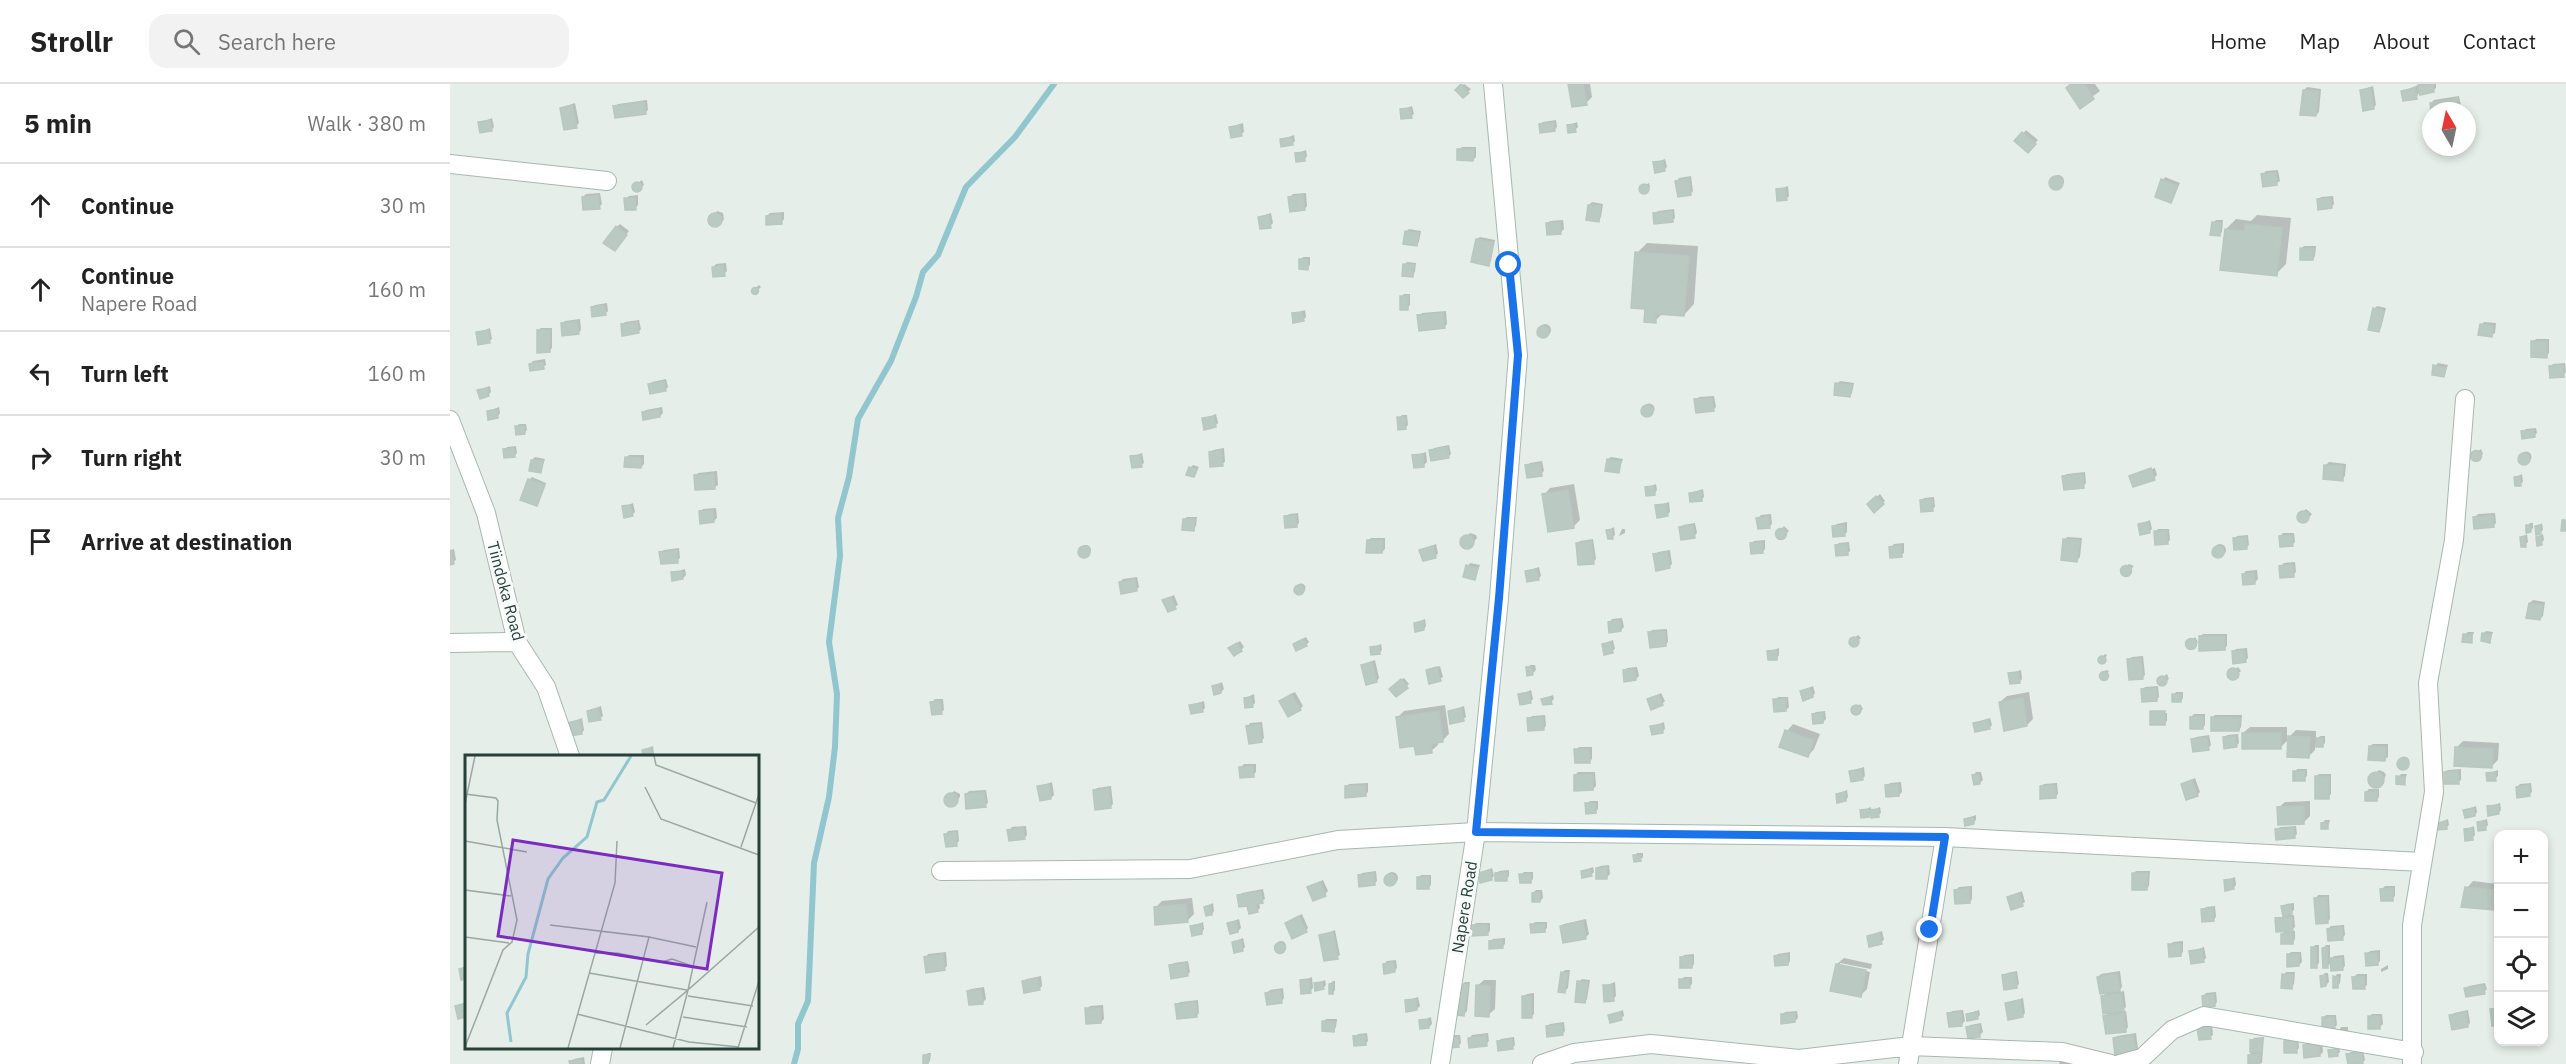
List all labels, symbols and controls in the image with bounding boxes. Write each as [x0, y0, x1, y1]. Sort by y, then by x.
search box [149, 14, 569, 68]
text: Strollr [30, 23, 113, 60]
icon: search [170, 25, 203, 58]
text: Search here [218, 27, 336, 56]
text: Home [2210, 27, 2267, 55]
text: Map [2300, 27, 2340, 55]
text: About [2373, 27, 2430, 55]
text: Contact [2463, 27, 2536, 55]
north arrow [2422, 102, 2476, 156]
text: 5 min [24, 106, 92, 140]
text: Walk · 380 m [308, 110, 426, 137]
icon: ahead [24, 189, 57, 222]
text: Continue [81, 191, 174, 220]
text: 30 m [380, 192, 426, 219]
route start [1495, 251, 1521, 277]
text: Continue [81, 261, 174, 290]
icon: ahead [24, 273, 57, 306]
text: 160 m [368, 276, 426, 303]
text: Napere Road [81, 290, 197, 317]
icon: left [24, 357, 57, 390]
text: Turn left [81, 359, 169, 388]
text: 160 m [368, 360, 426, 387]
icon: right [24, 441, 57, 474]
text: Turn right [81, 443, 182, 472]
text: 30 m [380, 444, 426, 471]
icon: arrive [24, 525, 57, 558]
text: Arrive at destination [81, 527, 292, 556]
street label: Tiindoka Road [483, 539, 529, 643]
inset map [465, 755, 759, 1049]
map controls [2494, 830, 2548, 1046]
button: + [2494, 830, 2548, 884]
street label: Napere Road [1447, 859, 1481, 955]
button: − [2494, 884, 2548, 938]
route end [1916, 916, 1942, 942]
button: locate [2494, 938, 2548, 992]
button: layers [2494, 992, 2548, 1046]

